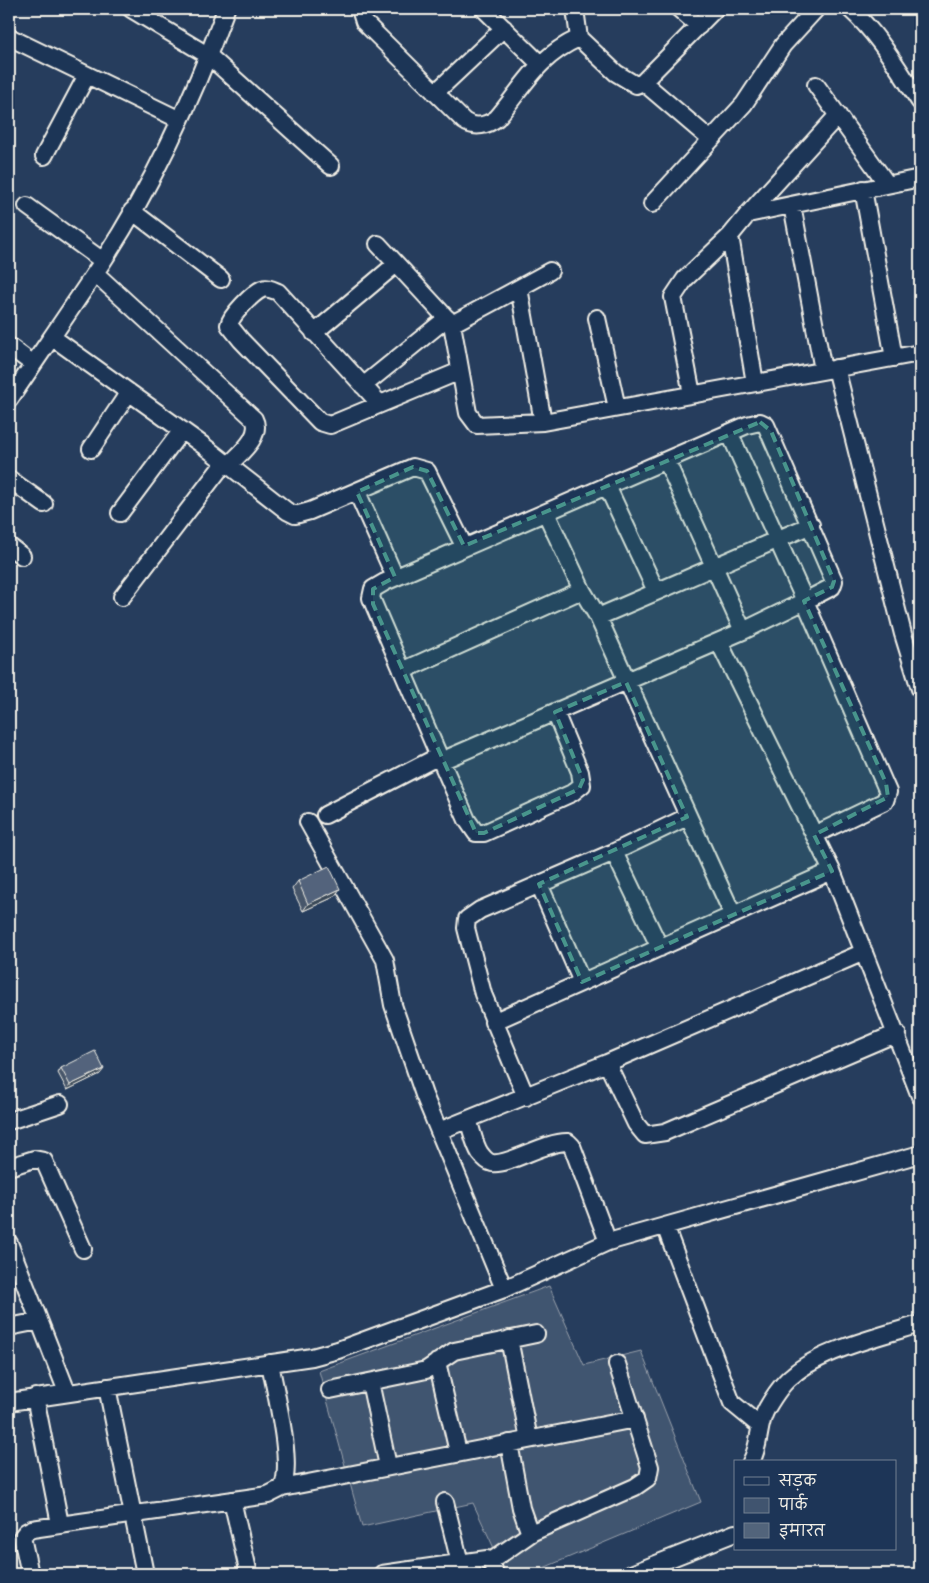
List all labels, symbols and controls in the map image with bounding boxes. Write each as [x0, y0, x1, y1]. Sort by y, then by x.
legend [734, 1460, 896, 1550]
text: सड़क [778, 1471, 817, 1491]
text: पार्क [778, 1493, 809, 1514]
text: इमारत [779, 1521, 826, 1540]

